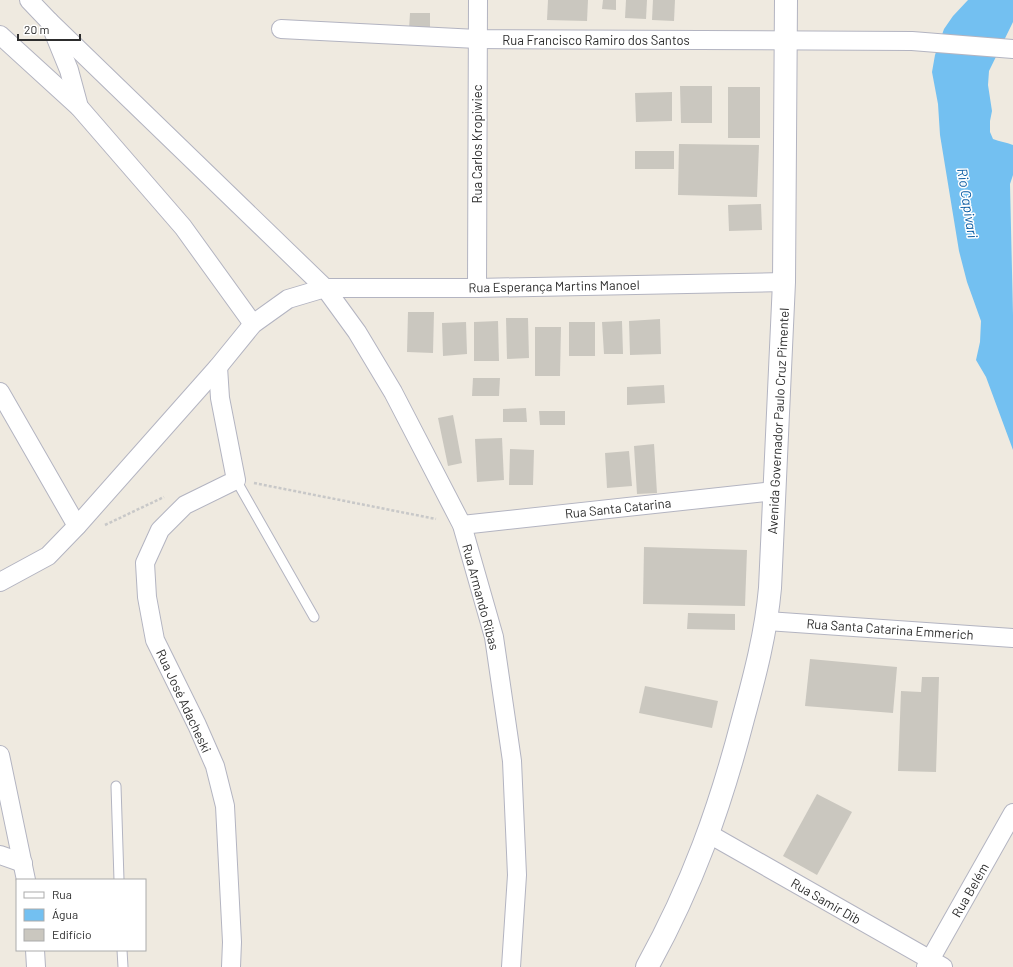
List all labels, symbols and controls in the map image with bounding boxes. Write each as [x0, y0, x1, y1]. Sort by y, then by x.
scale bar [18, 16, 80, 42]
text: 20 m [24, 22, 50, 36]
street label: Rua Francisco Ramiro dos Santos [502, 32, 690, 48]
street label: Rua Carlos Kropiwiec [469, 84, 485, 203]
water label: Rio Capivari [954, 167, 982, 240]
street label: Rua Esperança Martins Manoel [468, 277, 640, 295]
street label: Avenida Governador Paulo Cruz Pimentel [764, 307, 792, 535]
street label: Rua Santa Catarina [564, 494, 672, 522]
street label: Rua Armando Ribas [459, 542, 503, 652]
street label: Rua Santa Catarina Emmerich [806, 615, 974, 643]
street label: Rua José Adacheski [153, 647, 215, 755]
street label: Rua Belém [948, 860, 992, 920]
street label: Rua Samir Dib [788, 875, 864, 927]
legend [16, 879, 146, 951]
text: Rua [52, 887, 72, 901]
text: Água [52, 907, 78, 921]
text: Edifício [52, 927, 92, 941]

